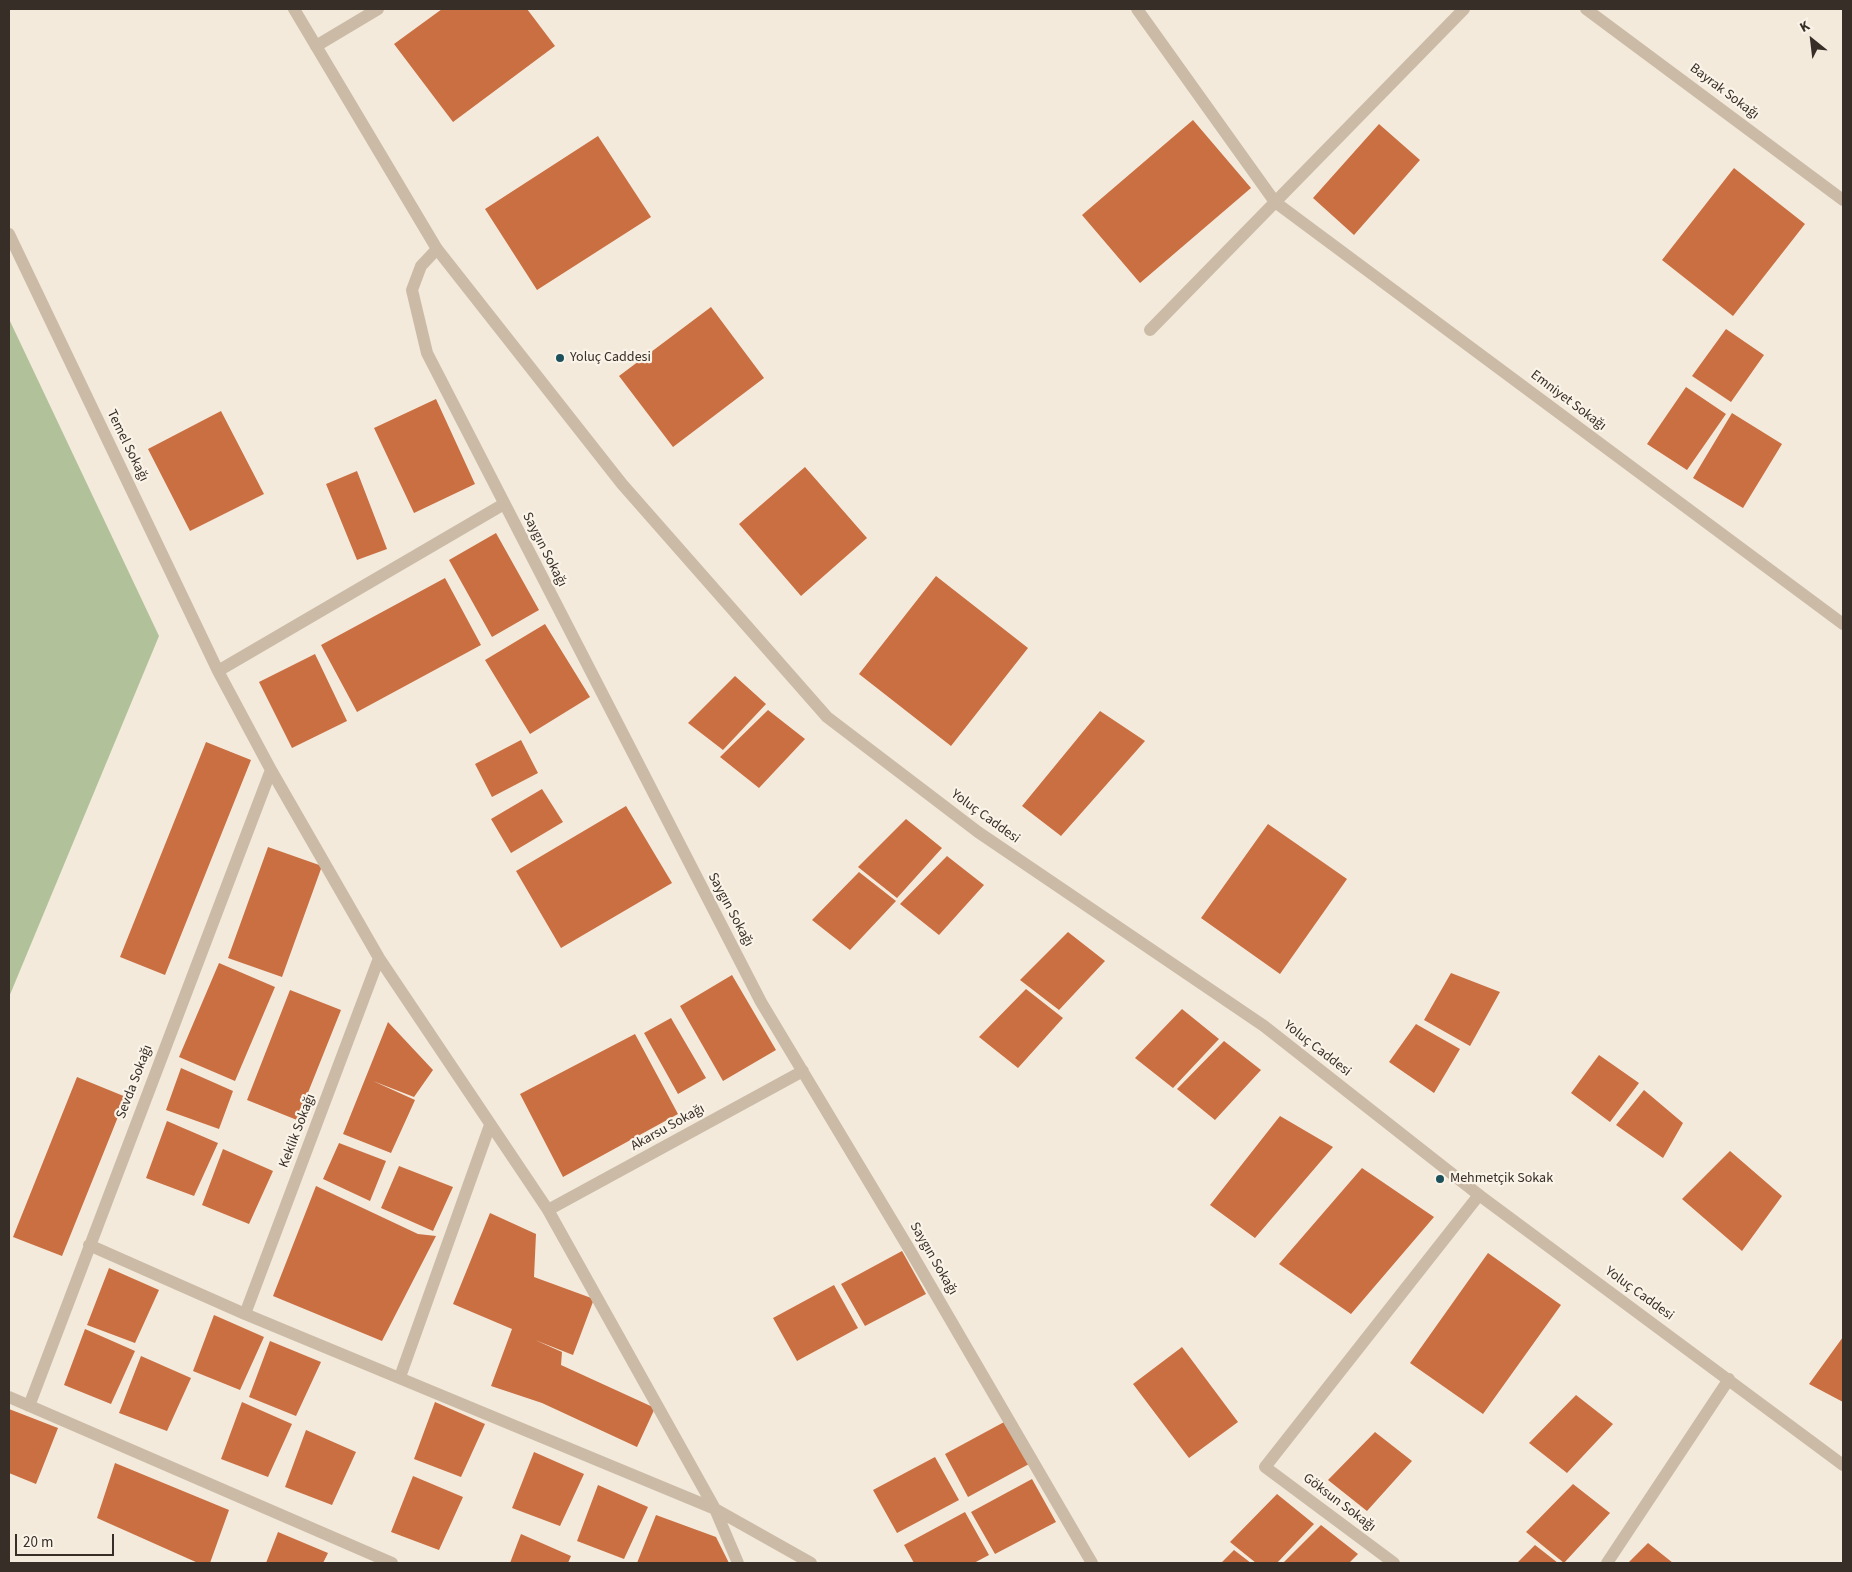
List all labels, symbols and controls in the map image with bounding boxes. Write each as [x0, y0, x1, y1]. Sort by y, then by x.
north arrow [1787, 15, 1837, 65]
text: K [1796, 16, 1813, 38]
street label: Bayrak Sokağı [1686, 60, 1762, 124]
place label: Yoluç Caddesi [570, 350, 651, 366]
marker: Yoluç Caddesi [554, 352, 566, 364]
street label: Emniyet Sokağı [1527, 367, 1609, 435]
street label: Temel Sokağı [102, 407, 152, 485]
street label: Saygın Sokağı [518, 510, 570, 590]
street label: Yoluç Caddesi [947, 786, 1023, 848]
street label: Saygın Sokağı [703, 870, 757, 950]
street label: Yoluç Caddesi [1280, 1017, 1354, 1081]
street label: Sevda Sokağı [113, 1043, 157, 1121]
street label: Keklik Sokağı [276, 1092, 320, 1170]
street label: Akarsu Sokağı [628, 1101, 708, 1155]
place label: Mehmetçik Sokak [1450, 1171, 1553, 1187]
marker: Mehmetçik Sokak [1434, 1173, 1446, 1185]
street label: Saygın Sokağı [905, 1220, 961, 1298]
street label: Yoluç Caddesi [1601, 1263, 1677, 1325]
street label: Göksun Sokağı [1299, 1470, 1379, 1536]
scale bar [18, 1524, 116, 1556]
text: 20 m [23, 1532, 53, 1553]

